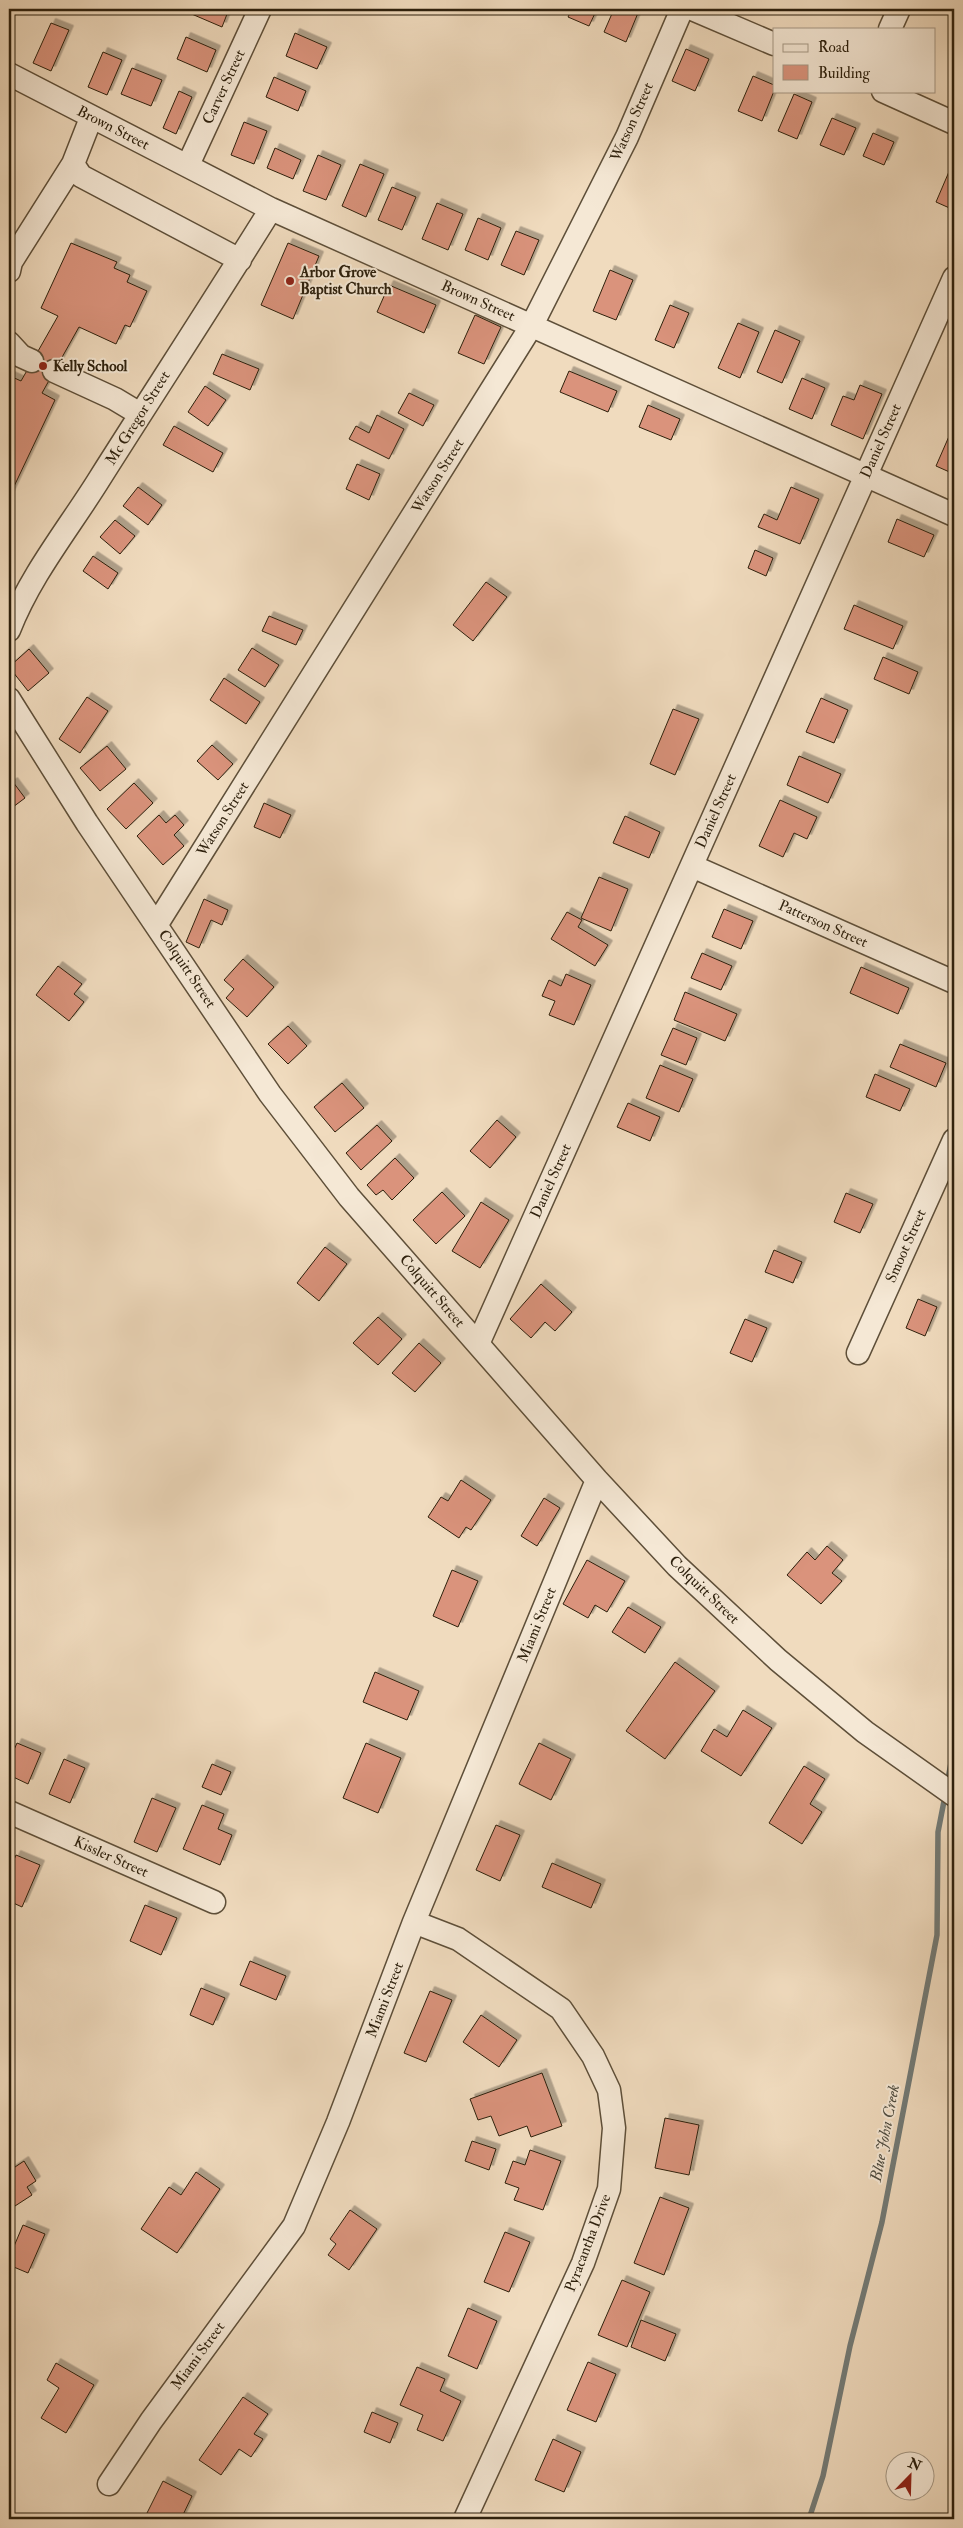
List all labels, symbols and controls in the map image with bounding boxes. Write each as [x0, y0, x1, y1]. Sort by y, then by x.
legend [773, 28, 936, 92]
text: Road [818, 38, 850, 57]
street label: Carver Street [198, 46, 250, 127]
text: Building [818, 64, 870, 83]
street label: Watson Street [606, 79, 658, 165]
street label: Brown Street [74, 102, 152, 154]
place label: Arbor Grove Baptist Church [299, 263, 392, 300]
marker: Arbor Grove Baptist Church [284, 275, 296, 287]
street label: Brown Street [438, 276, 518, 326]
place label: Kelly School [53, 357, 128, 377]
marker: Kelly School [37, 360, 49, 372]
street label: Mc Gregor Street [101, 367, 175, 469]
street label: Daniel Street [856, 401, 906, 481]
street label: Watson Street [407, 435, 468, 518]
street label: Daniel Street [691, 771, 741, 851]
street label: Watson Street [192, 778, 253, 861]
street label: Patterson Street [775, 896, 871, 952]
street label: Colquitt Street [154, 926, 220, 1012]
street label: Daniel Street [526, 1141, 576, 1221]
street label: Smoot Street [881, 1206, 931, 1286]
street label: Colquitt Street [395, 1251, 469, 1331]
street label: Colquitt Street [665, 1552, 743, 1628]
street label: Miami Street [513, 1584, 561, 1665]
street label: Kissler Street [71, 1832, 151, 1882]
street label: Miami Street [362, 1959, 408, 2041]
water label: Blue John Creek [866, 2082, 904, 2184]
street label: Pyracantha Drive [561, 2191, 615, 2295]
street label: Miami Street [167, 2318, 229, 2394]
north arrow [886, 2450, 936, 2500]
text: N [905, 2454, 924, 2475]

